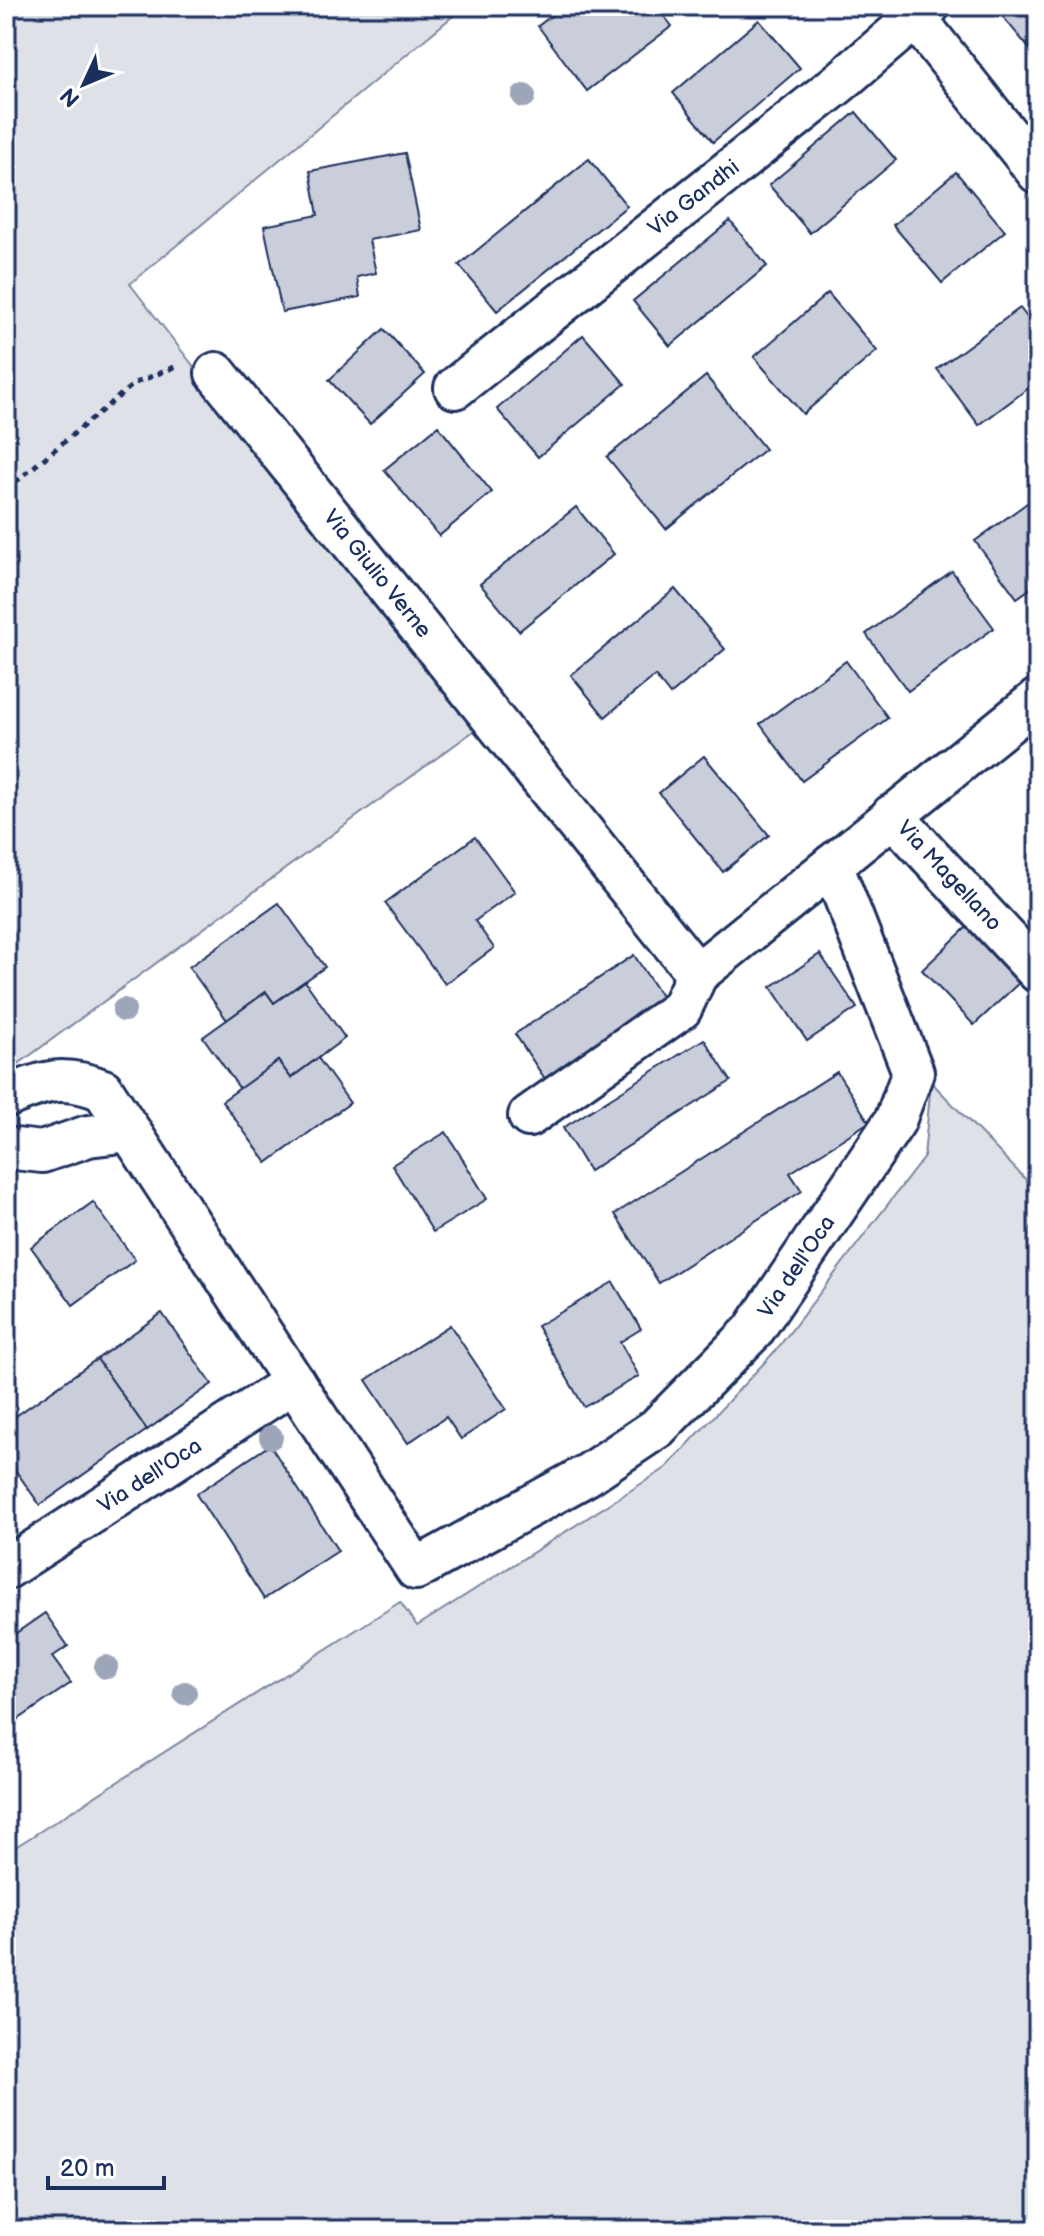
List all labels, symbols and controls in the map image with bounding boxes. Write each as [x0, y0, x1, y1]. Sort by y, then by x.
north arrow [44, 44, 124, 124]
text: N [55, 82, 86, 112]
street label: Via Gandhi [643, 154, 745, 242]
street label: Via Giulio Verne [317, 504, 437, 644]
street label: Via Magellano [891, 815, 1007, 937]
street label: Via dell'Oca [753, 1210, 841, 1324]
street label: Via dell'Oca [93, 1433, 207, 1519]
scale bar [48, 2140, 164, 2190]
text: 20 m [60, 2154, 115, 2183]

